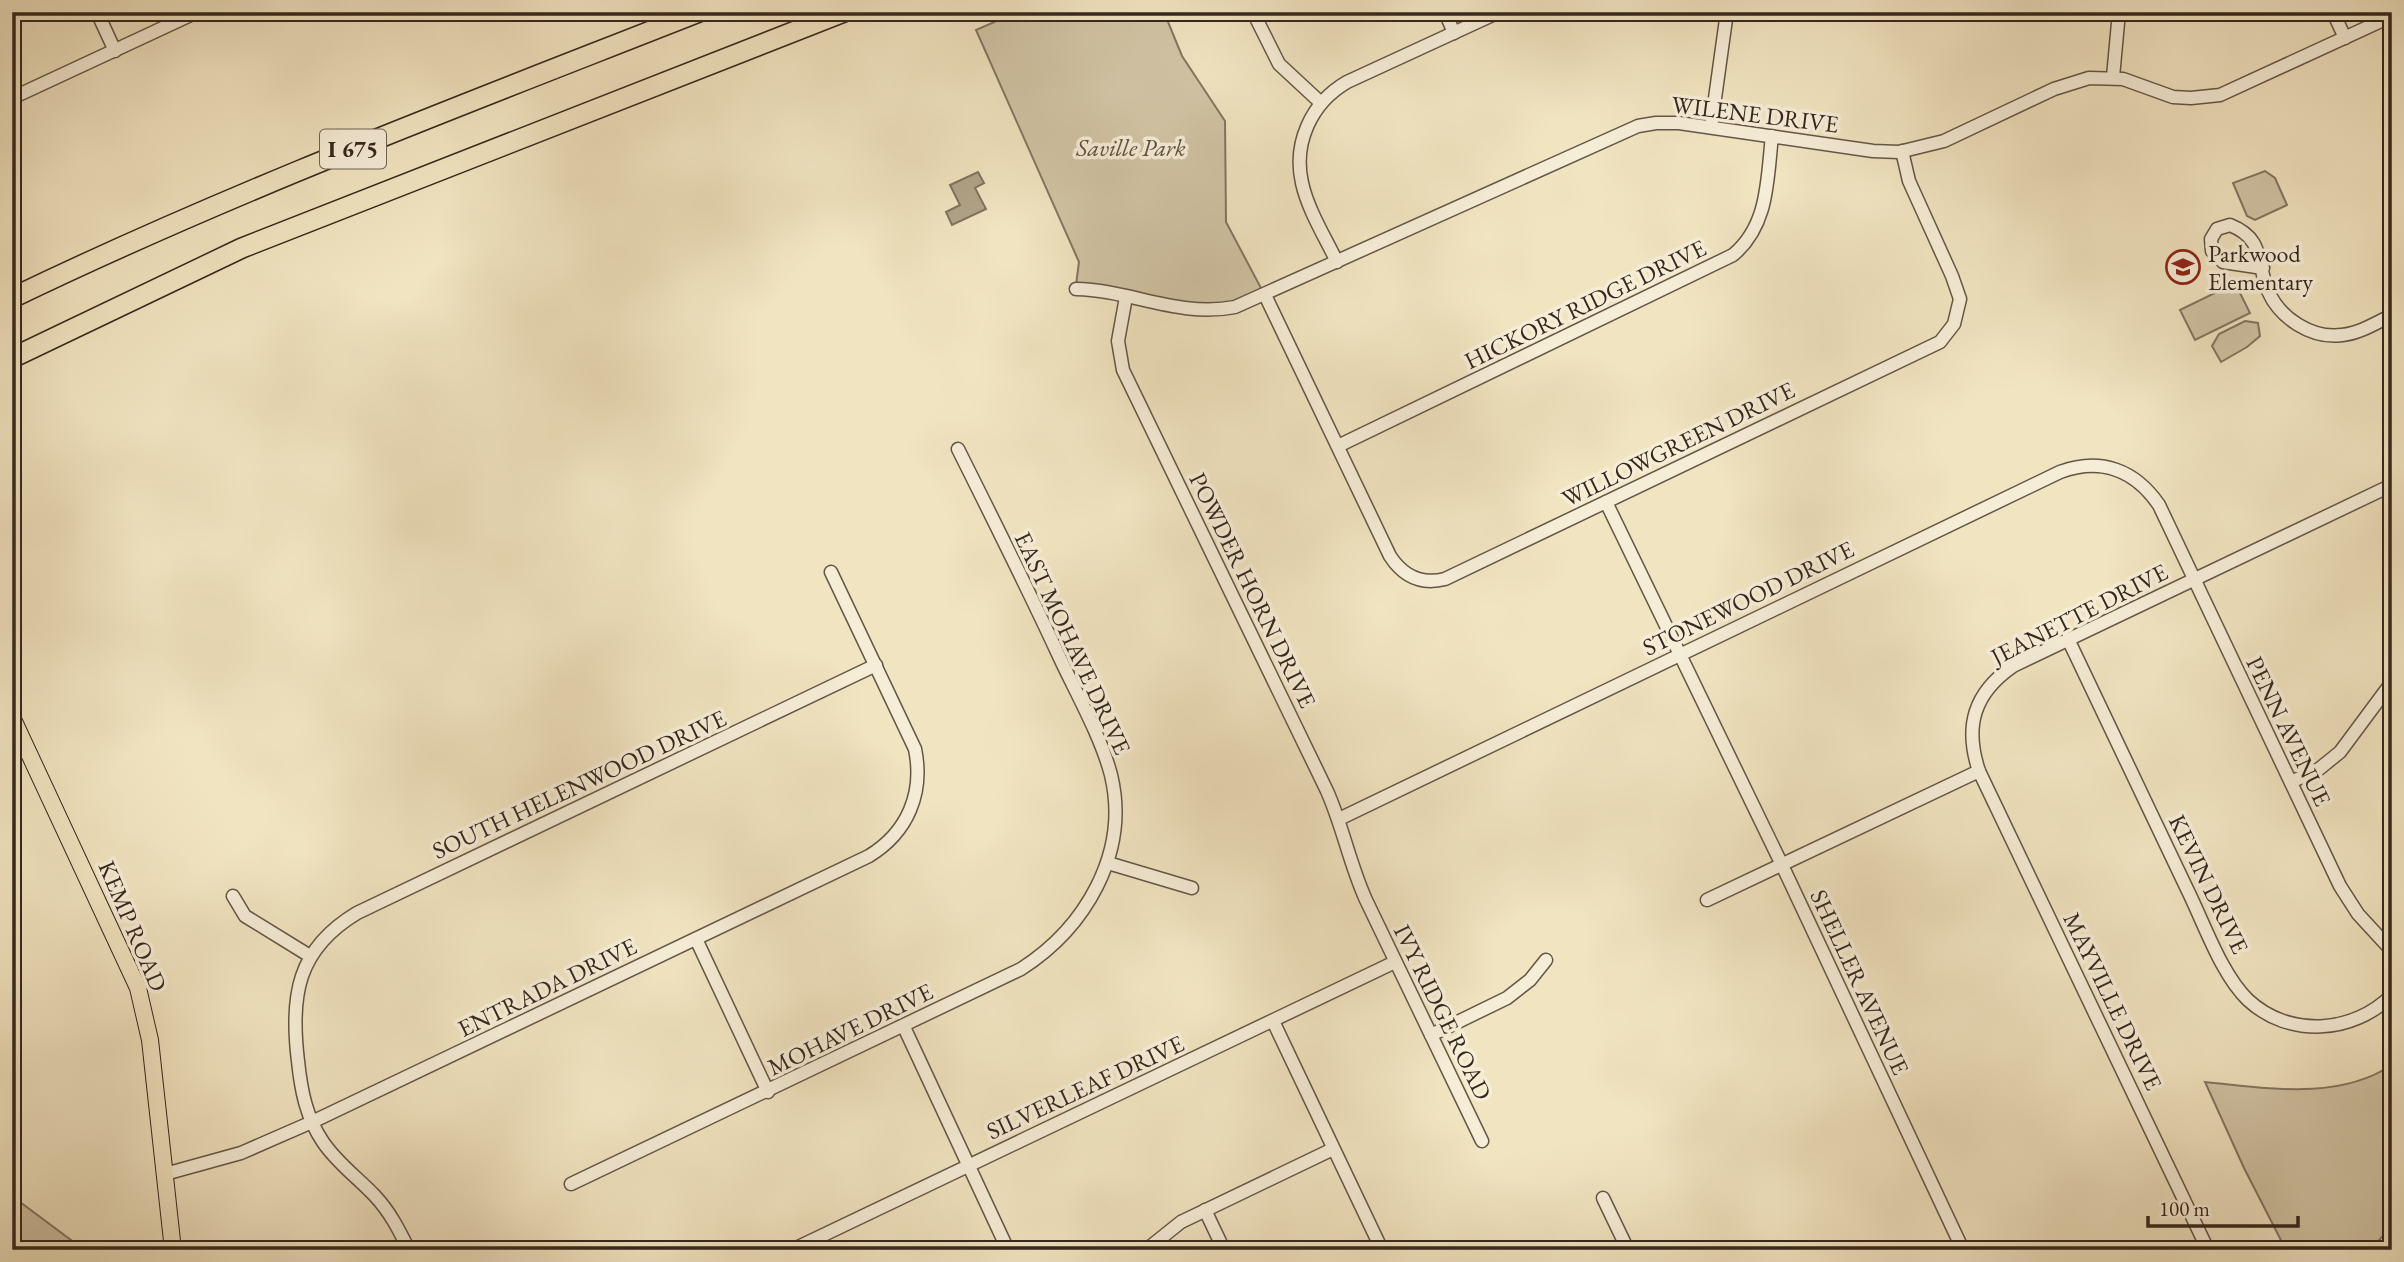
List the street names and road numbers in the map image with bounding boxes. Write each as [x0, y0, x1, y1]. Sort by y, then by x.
street label: WILENE DRIVE [1670, 88, 1840, 140]
road number: I 675 [320, 130, 386, 168]
street label: HICKORY RIDGE DRIVE [1459, 232, 1711, 376]
street label: WILLOWGREEN DRIVE [1556, 374, 1800, 514]
street label: POWDER HORN DRIVE [1183, 467, 1323, 713]
street label: EAST MOHAVE DRIVE [1008, 527, 1138, 759]
street label: STONEWOOD DRIVE [1637, 533, 1859, 663]
street label: JEANETTE DRIVE [1984, 556, 2173, 673]
street label: PENN AVENUE [2239, 651, 2339, 811]
street label: SOUTH HELENWOOD DRIVE [427, 702, 731, 866]
street label: KEVIN DRIVE [2162, 809, 2256, 959]
street label: KEMP ROAD [92, 856, 174, 996]
street label: SHELLER AVENUE [1804, 884, 1916, 1080]
street label: MAYVILLE DRIVE [2057, 907, 2169, 1095]
street label: IVY RIDGE ROAD [1387, 919, 1499, 1105]
street label: ENTRADA DRIVE [453, 930, 641, 1044]
street label: MOHAVE DRIVE [762, 976, 938, 1082]
street label: SILVERLEAF DRIVE [981, 1028, 1189, 1146]

